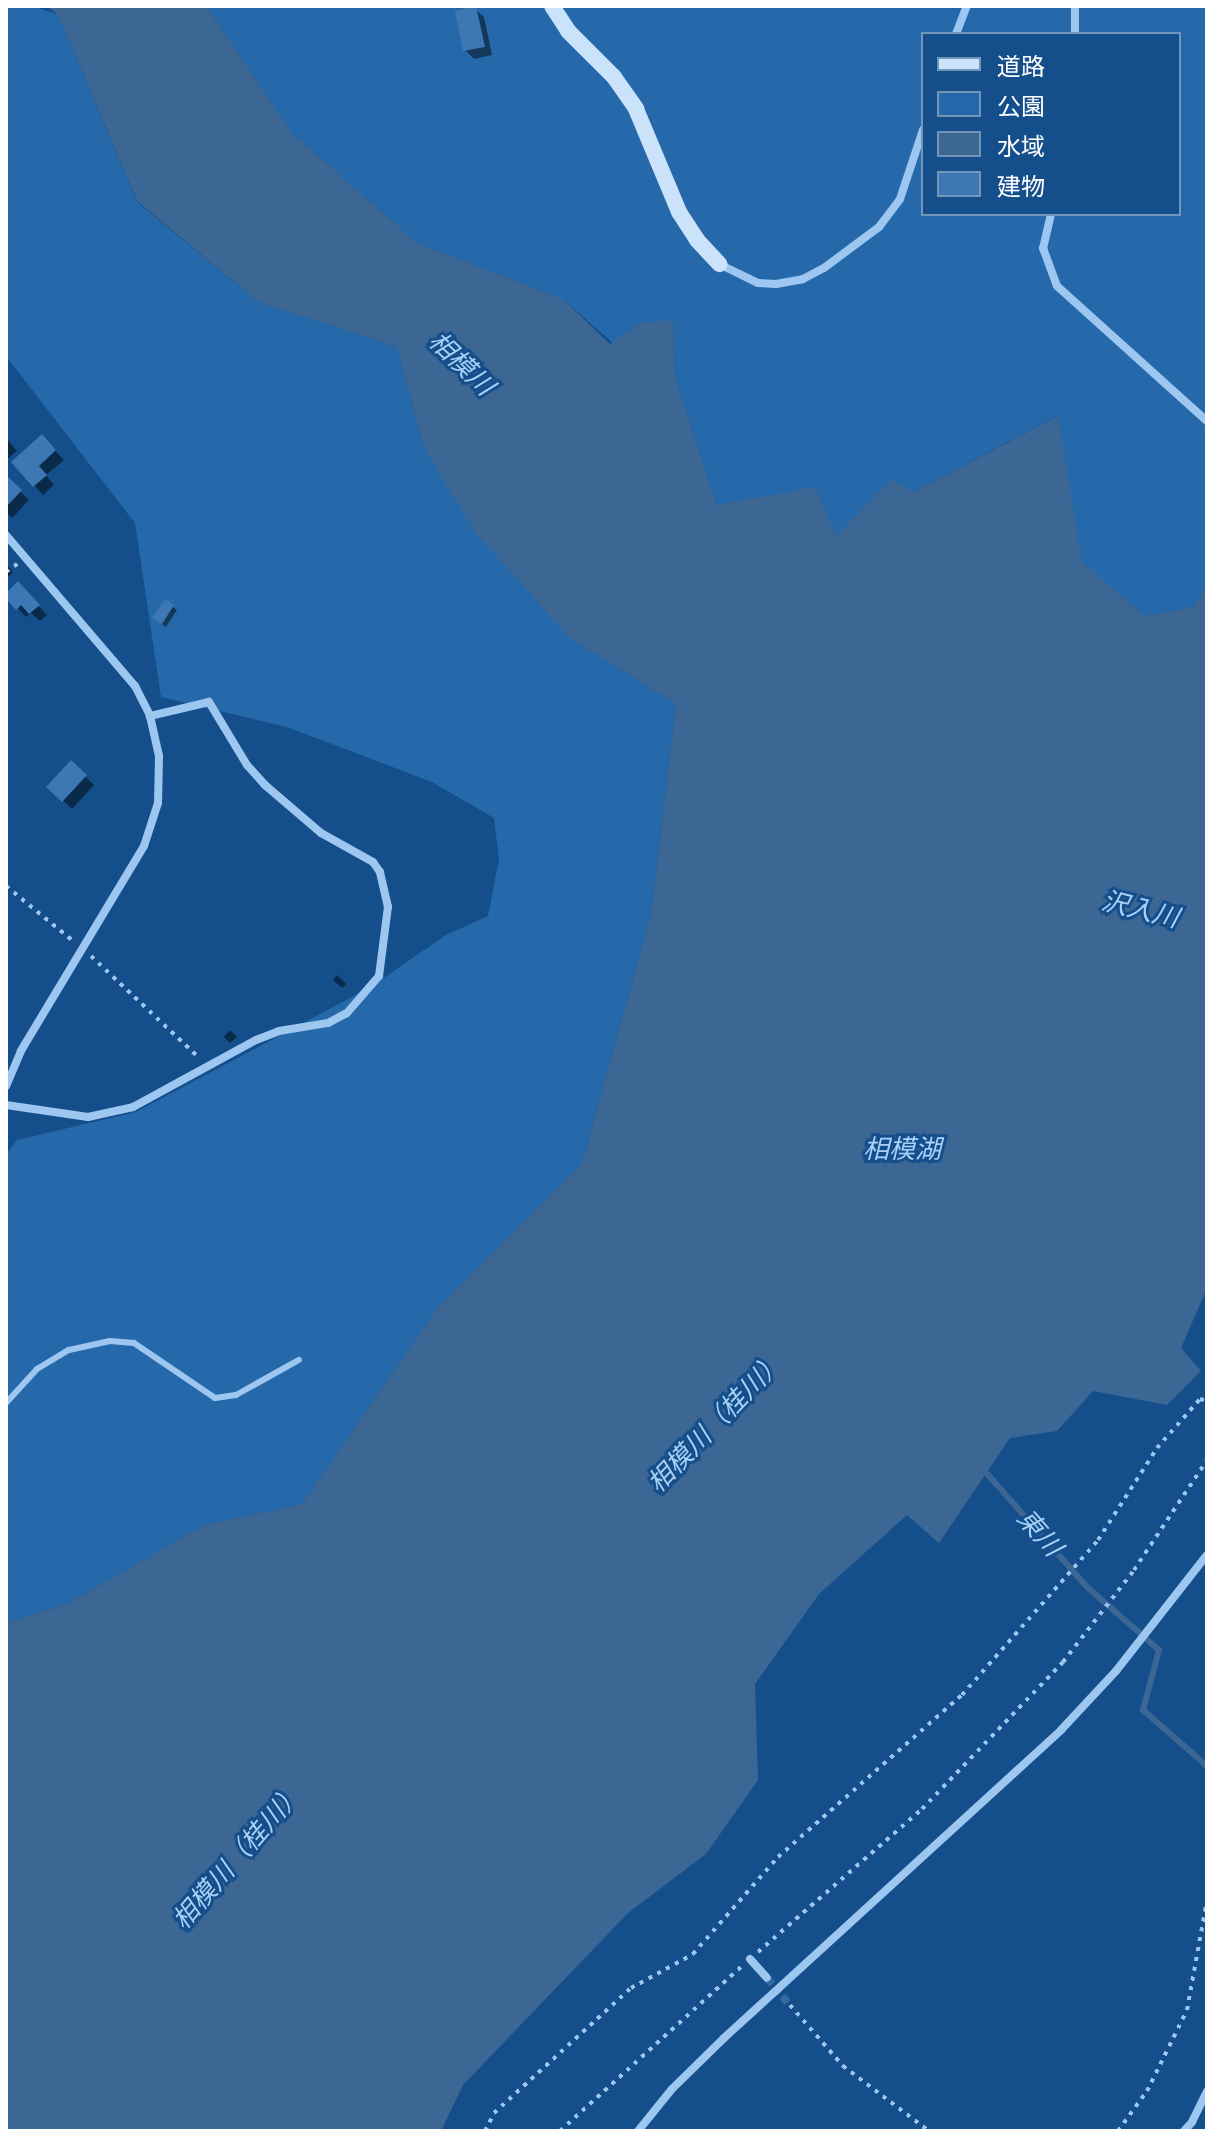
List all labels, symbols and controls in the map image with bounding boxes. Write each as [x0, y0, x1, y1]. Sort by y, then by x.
legend [921, 32, 1181, 216]
text: 道路 [997, 52, 1045, 81]
text: 公園 [997, 92, 1045, 121]
text: 水域 [997, 132, 1045, 161]
text: 建物 [997, 172, 1045, 201]
water label: 相模川 [422, 326, 500, 402]
water label: 沢入川 [1098, 885, 1182, 935]
water label: 相模湖 [863, 1134, 941, 1166]
water label: 相模川（桂川） [642, 1347, 790, 1499]
water label: 東川 [1010, 1503, 1068, 1563]
water label: 相模川（桂川） [167, 1778, 309, 1936]

